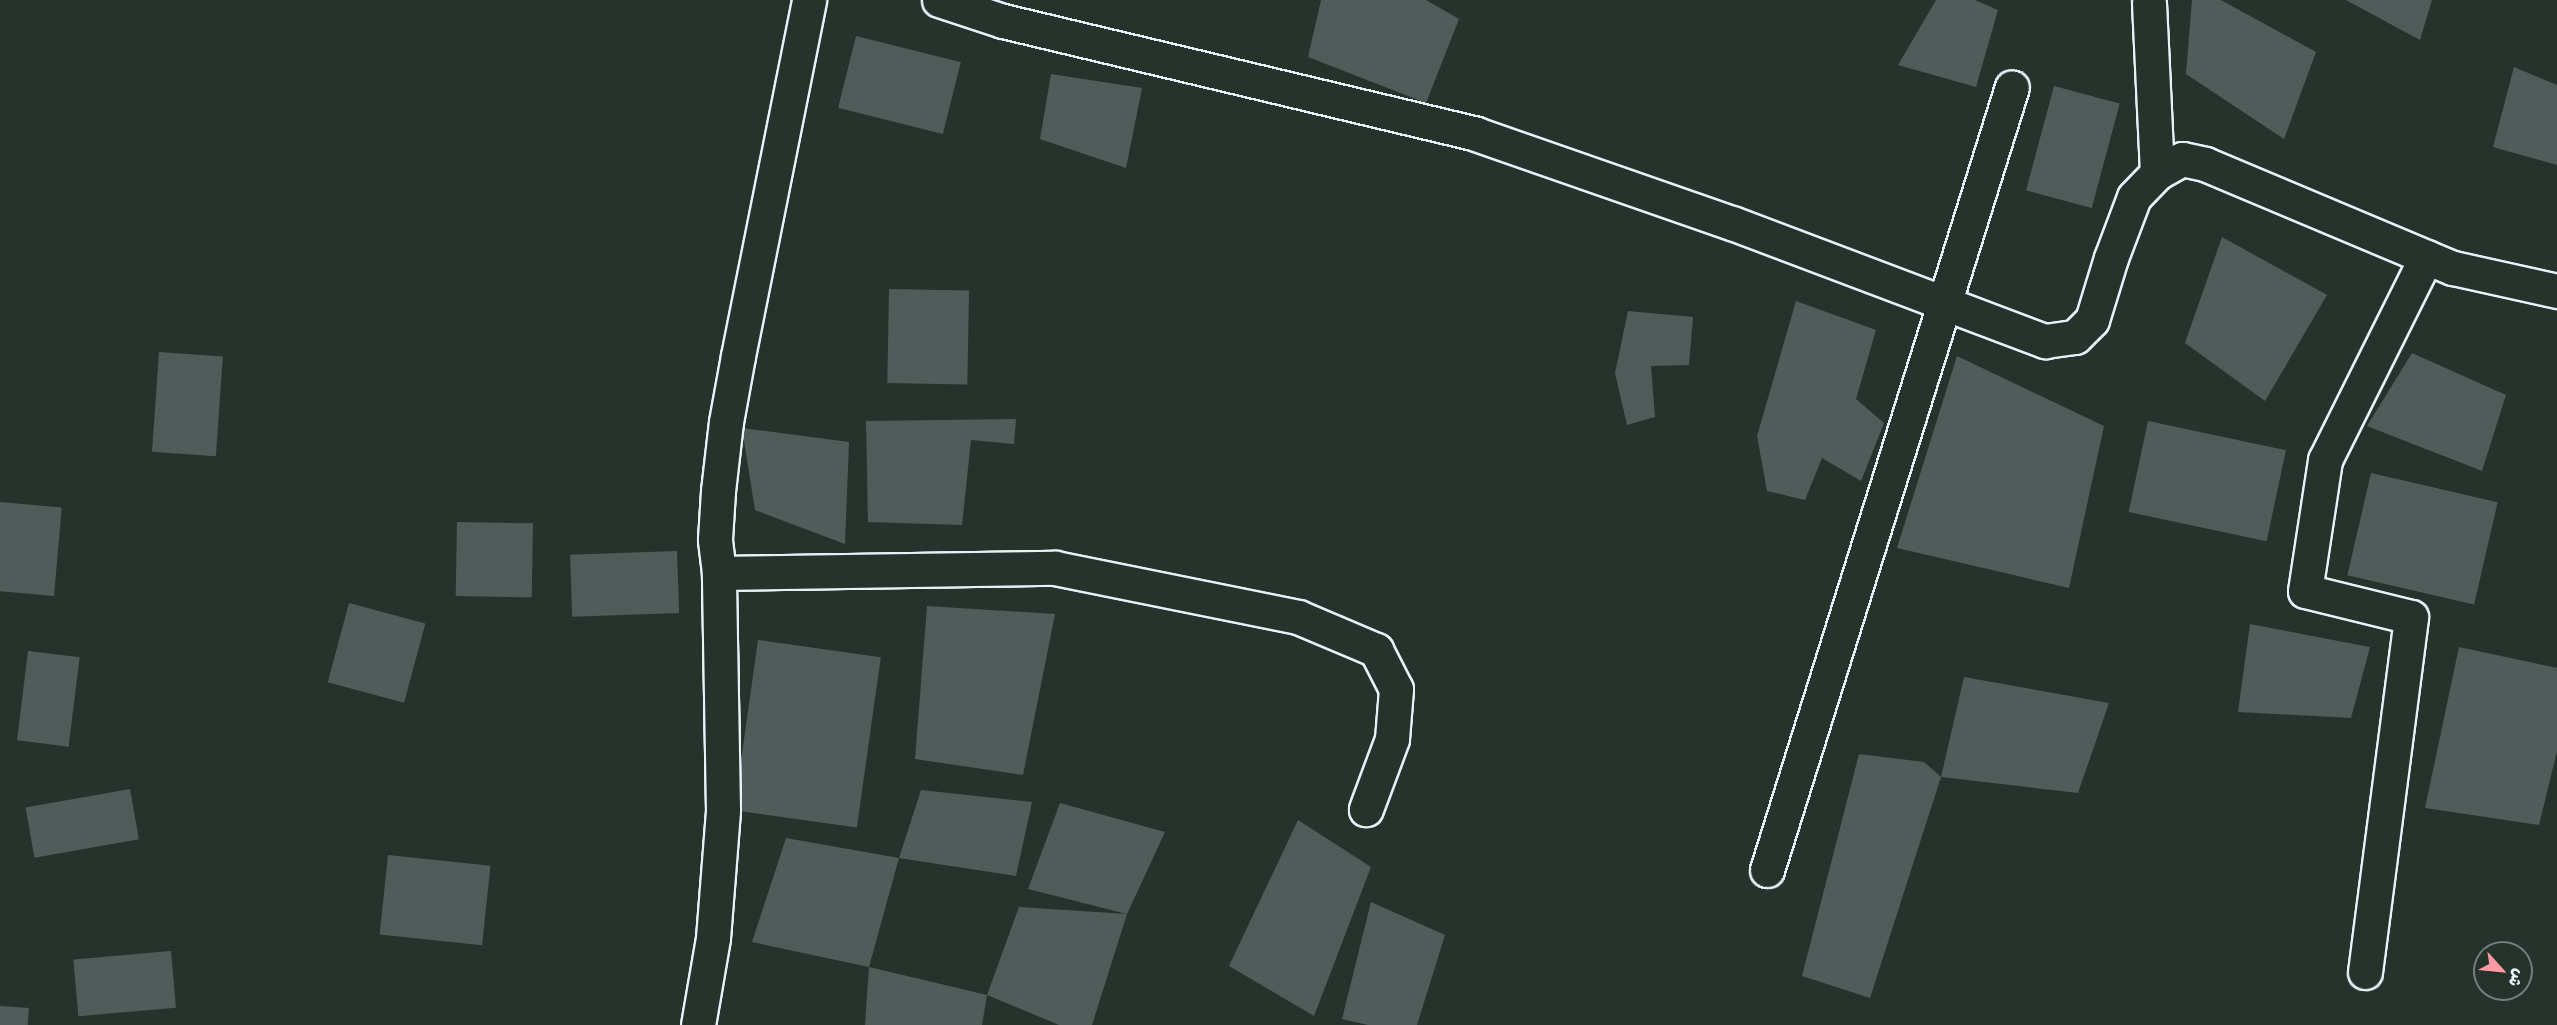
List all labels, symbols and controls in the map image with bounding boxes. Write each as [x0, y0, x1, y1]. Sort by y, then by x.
north arrow [2473, 941, 2533, 1001]
text: ش [2503, 965, 2531, 991]

